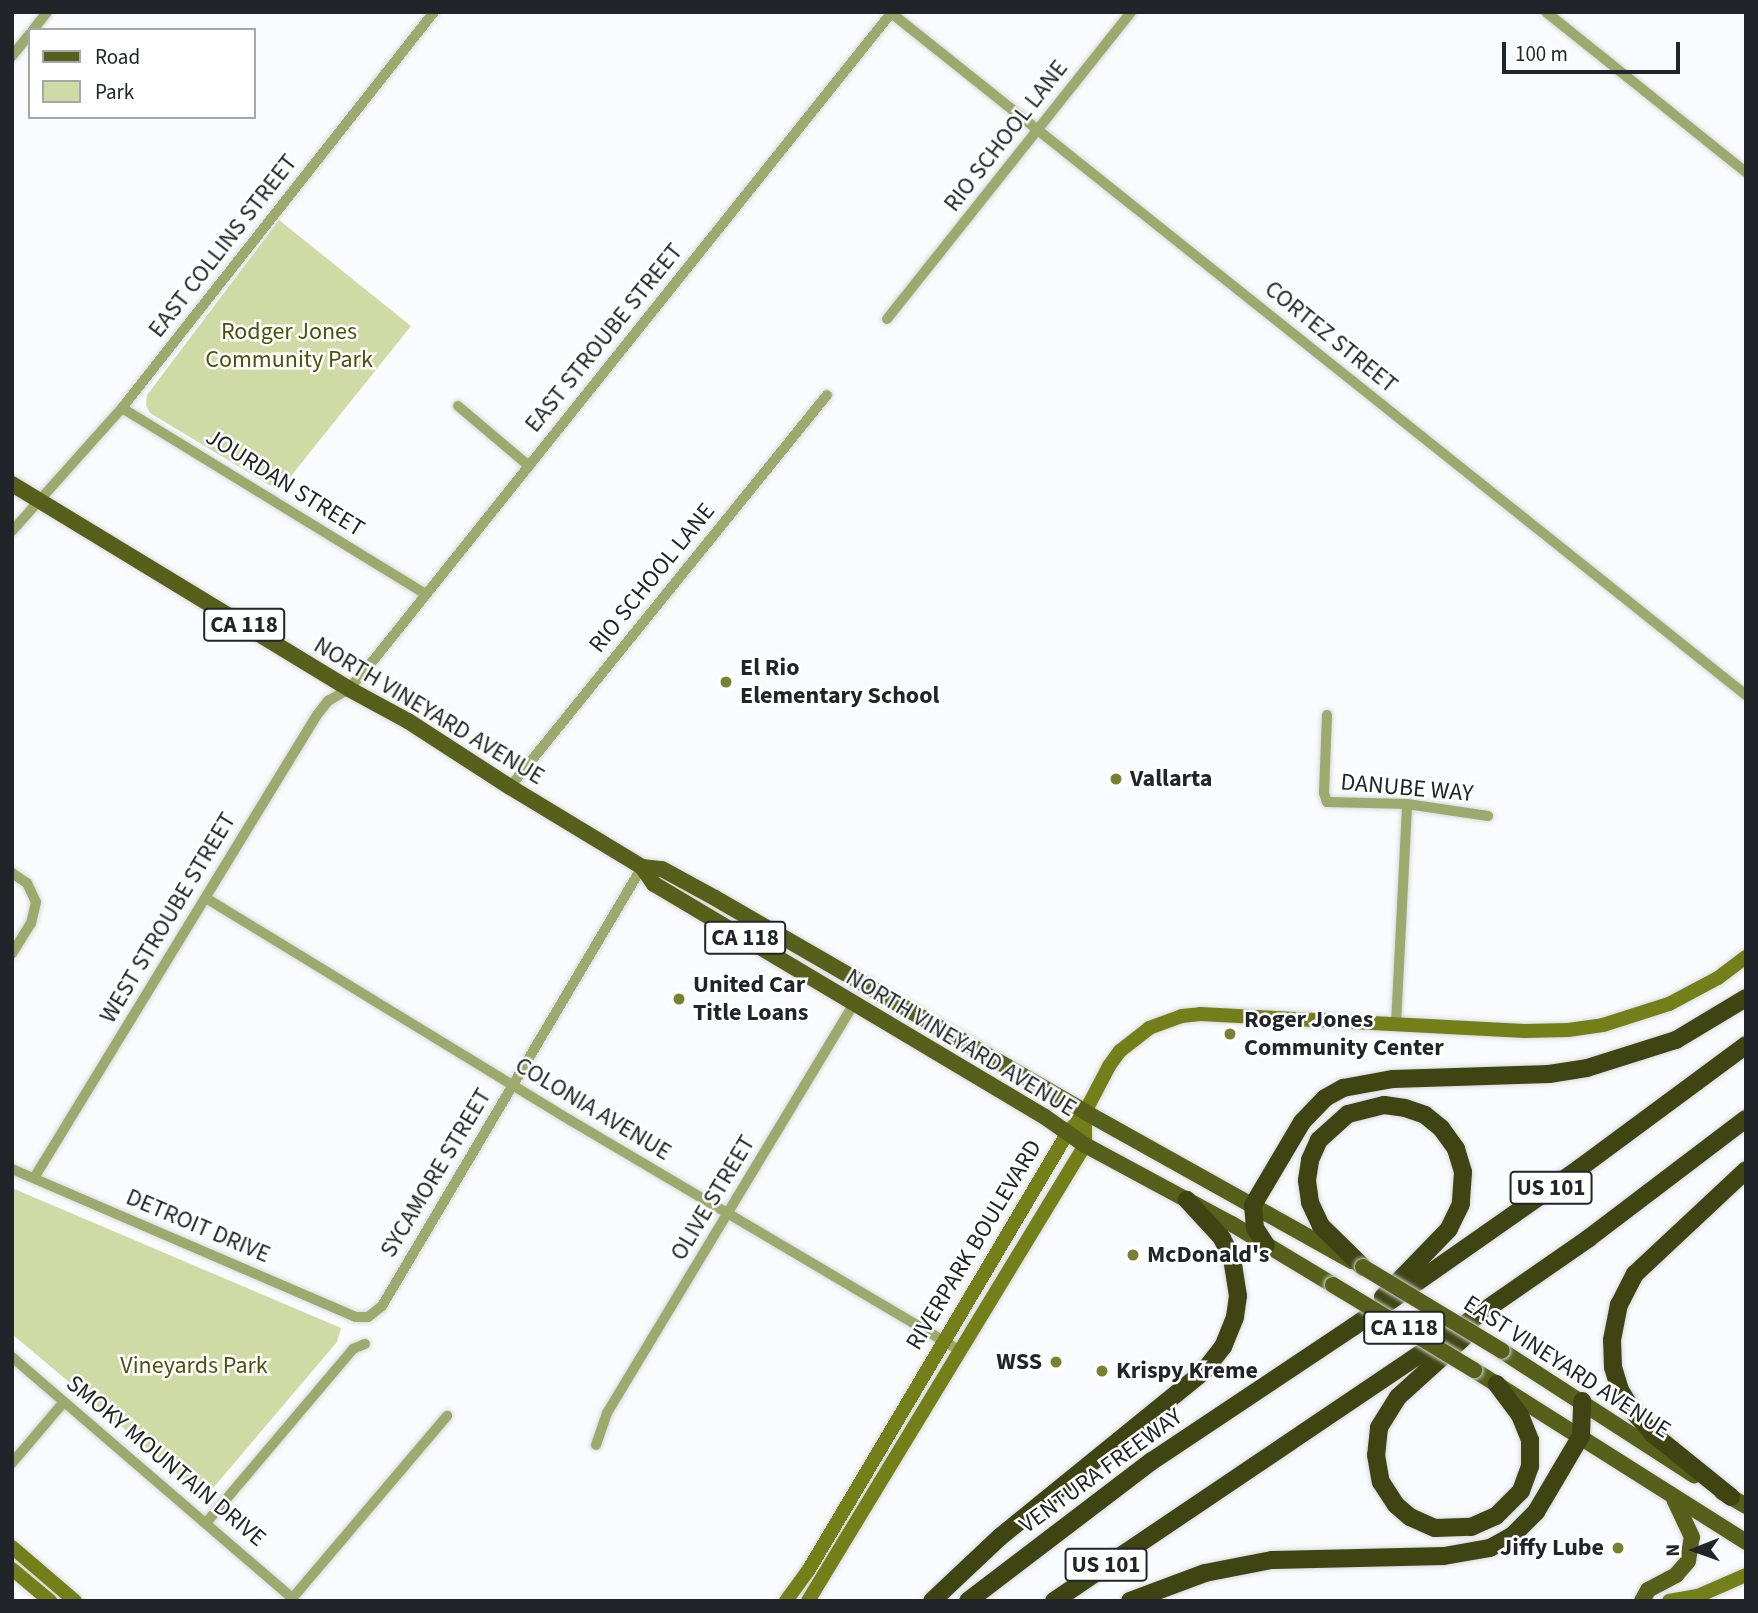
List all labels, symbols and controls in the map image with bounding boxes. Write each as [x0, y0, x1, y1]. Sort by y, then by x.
legend [28, 28, 256, 119]
scale bar [1506, 28, 1684, 72]
text: 100 m [1515, 39, 1568, 69]
text: Road [95, 42, 140, 72]
street label: RIO SCHOOL LANE [938, 55, 1074, 217]
text: Park [95, 77, 134, 107]
street label: EAST COLLINS STREET [143, 149, 303, 343]
street label: EAST STROUBE STREET [519, 238, 689, 438]
street label: CORTEZ STREET [1259, 275, 1403, 399]
park label: Rodger Jones Community Park [205, 318, 373, 374]
street label: JOURDAN STREET [200, 423, 370, 543]
street label: RIO SCHOOL LANE [583, 497, 721, 659]
road number: CA 118 [202, 606, 286, 645]
street label: NORTH VINEYARD AVENUE [309, 631, 549, 791]
place label: El Rio Elementary School [740, 654, 939, 710]
marker: El Rio Elementary School [718, 674, 734, 690]
place label: Vallarta [1130, 765, 1212, 793]
street label: DANUBE WAY [1339, 768, 1475, 808]
marker: Vallarta [1108, 771, 1124, 787]
street label: WEST STROUBE STREET [94, 808, 242, 1028]
road number: CA 118 [703, 918, 787, 958]
street label: NORTH VINEYARD AVENUE [841, 963, 1081, 1123]
place label: United Car Title Loans [693, 971, 808, 1027]
marker: United Car Title Loans [671, 991, 687, 1007]
place label: Roger Jones Community Center [1244, 1006, 1444, 1062]
marker: Roger Jones Community Center [1222, 1026, 1238, 1042]
street label: COLONIA AVENUE [510, 1051, 676, 1167]
street label: SYCAMORE STREET [374, 1083, 498, 1263]
street label: OLIVE STREET [664, 1130, 762, 1266]
street label: RIVERPARK BOULEVARD [900, 1135, 1048, 1355]
road number: US 101 [1509, 1168, 1593, 1208]
street label: DETROIT DRIVE [122, 1183, 274, 1269]
place label: McDonald's [1147, 1241, 1269, 1269]
marker: McDonald's [1125, 1247, 1141, 1263]
street label: EAST VINEYARD AVENUE [1458, 1289, 1676, 1445]
road number: CA 118 [1362, 1308, 1446, 1348]
place label: WSS [996, 1348, 1042, 1376]
park label: Vineyards Park [120, 1352, 268, 1380]
marker: WSS [1048, 1354, 1064, 1370]
place label: Krispy Kreme [1116, 1357, 1258, 1385]
marker: Krispy Kreme [1094, 1363, 1110, 1379]
street label: SMOKY MOUNTAIN DRIVE [60, 1369, 272, 1553]
street label: VENTURA FREEWAY [1014, 1402, 1188, 1540]
north arrow [1660, 1515, 1730, 1585]
place label: Jiffy Lube [1500, 1534, 1604, 1562]
marker: Jiffy Lube [1610, 1540, 1626, 1556]
text: N [1660, 1544, 1687, 1557]
road number: US 101 [1064, 1546, 1148, 1584]

